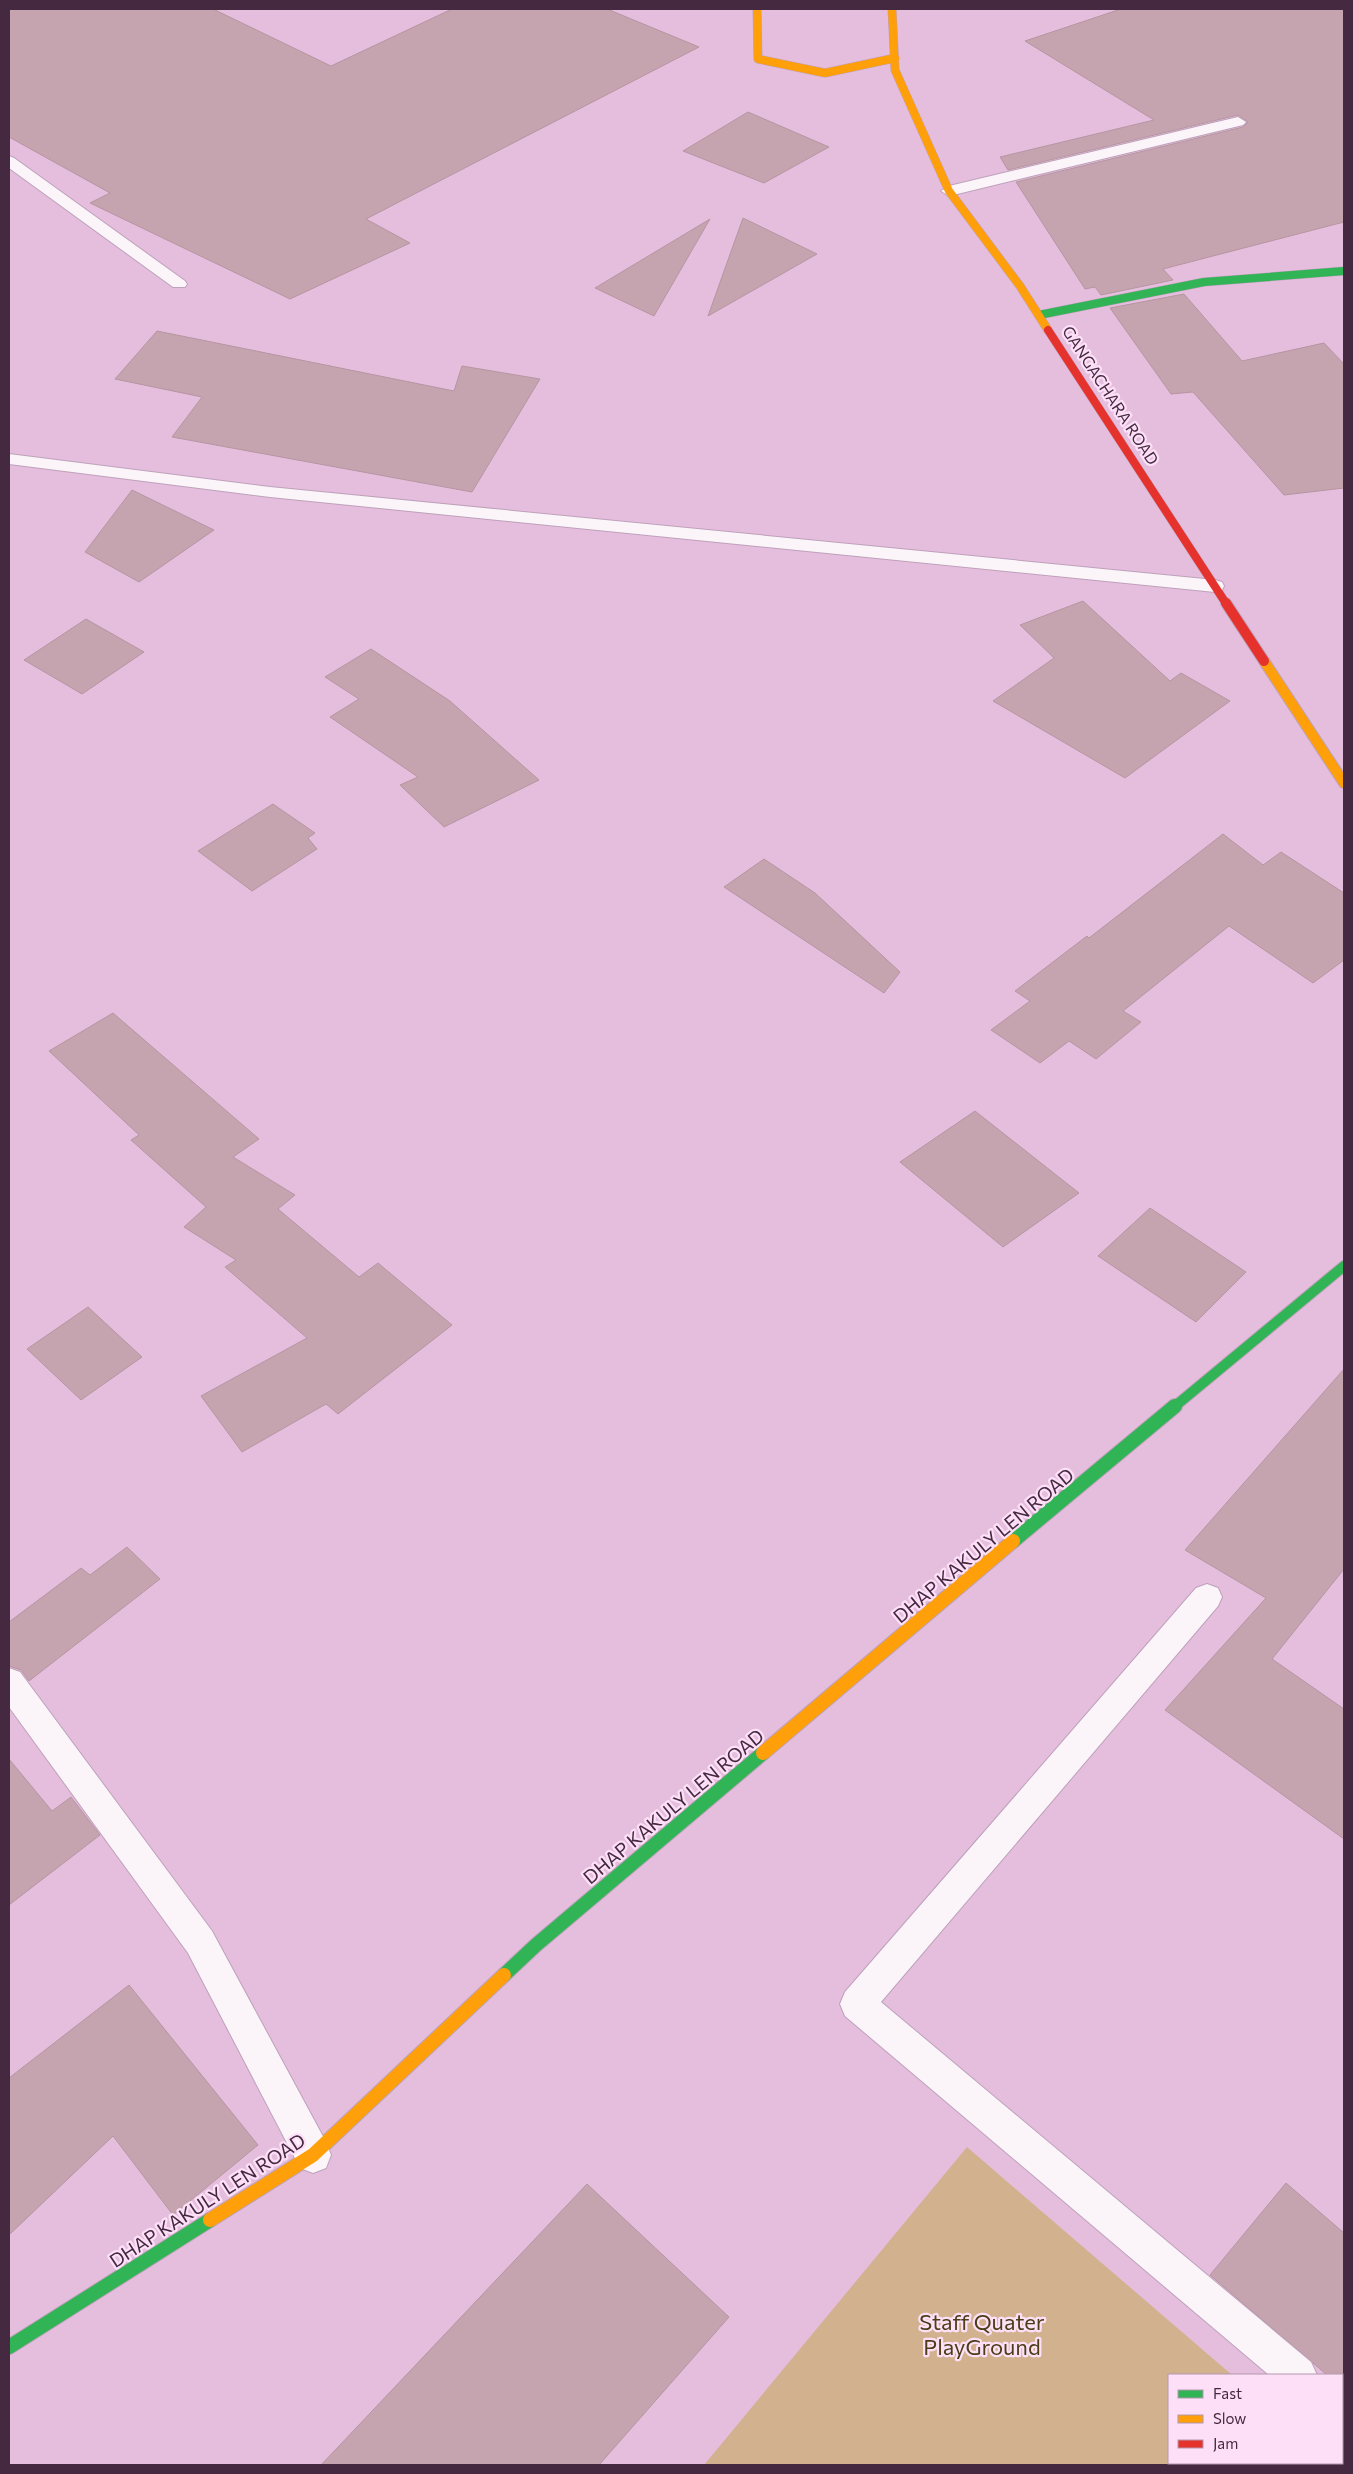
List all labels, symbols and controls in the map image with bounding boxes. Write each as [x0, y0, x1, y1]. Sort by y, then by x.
street label: GANGACHARA ROAD [1059, 322, 1163, 468]
street label: DHAP KAKULY LEN ROAD [888, 1463, 1078, 1627]
street label: DHAP KAKULY LEN ROAD [578, 1724, 768, 1888]
street label: DHAP KAKULY LEN ROAD [105, 2128, 309, 2272]
park label: Staff Quater PlayGround [919, 2308, 1045, 2360]
legend [1168, 2374, 1343, 2464]
text: Fast [1213, 2384, 1242, 2402]
text: Slow [1213, 2409, 1246, 2427]
text: Jam [1213, 2434, 1238, 2452]

